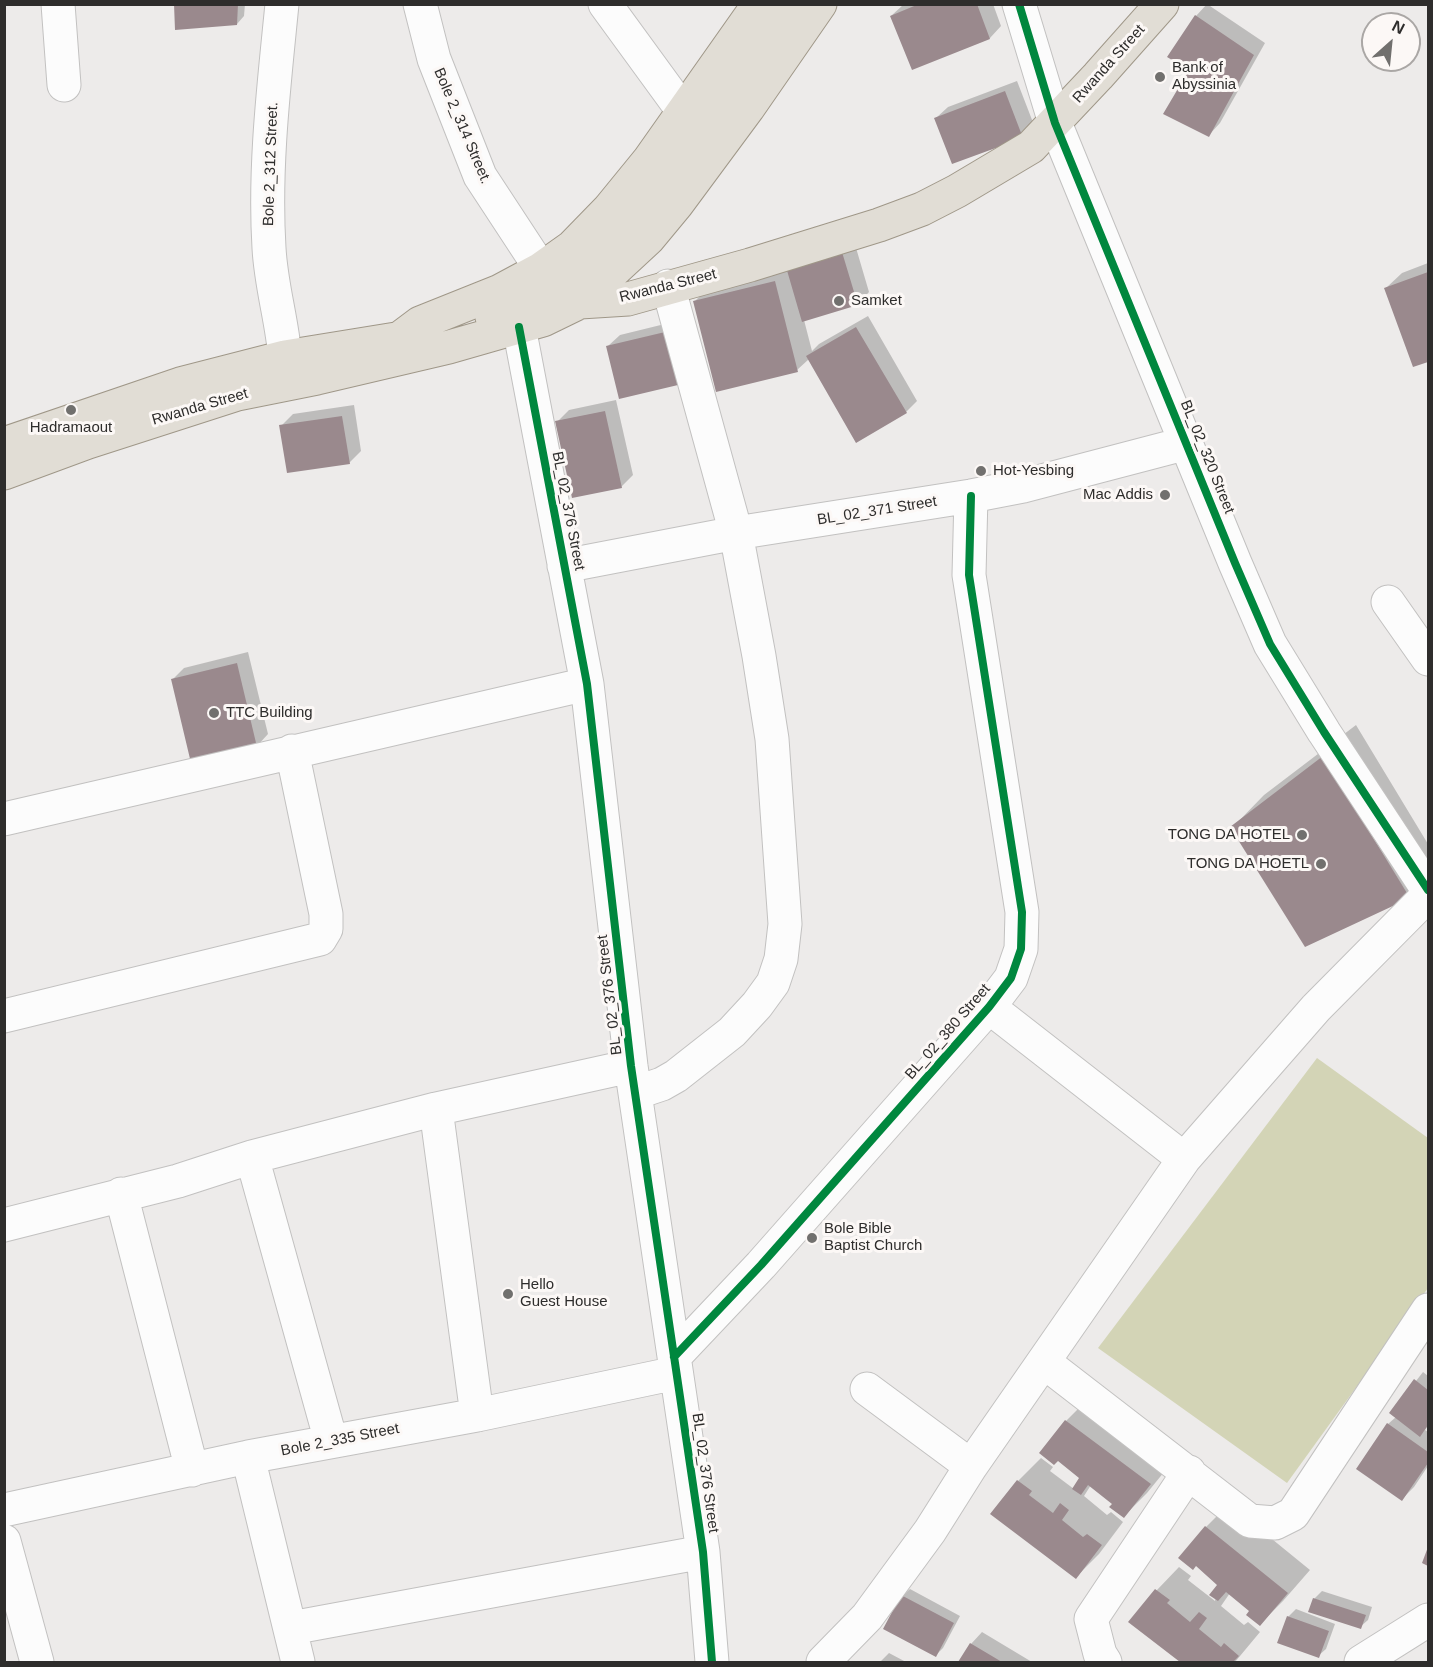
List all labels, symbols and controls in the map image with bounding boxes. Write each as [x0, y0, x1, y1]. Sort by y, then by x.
north arrow [1361, 12, 1421, 72]
text: N [1389, 17, 1408, 37]
street label: Rwanda Street [1069, 21, 1149, 107]
place label: Bank of Abyssinia [1172, 59, 1236, 94]
street label: Bole 2_314 Street. [429, 65, 495, 187]
marker: Bank of Abyssinia [1153, 70, 1167, 84]
street label: Bole 2_312 Street. [260, 102, 282, 226]
street label: Rwanda Street [618, 265, 718, 307]
place label: Samket [851, 292, 902, 310]
marker: Samket [832, 294, 846, 308]
street label: Rwanda Street [150, 385, 250, 429]
street label: BL_02_320 Street [1176, 398, 1238, 516]
marker: Hadramaout [64, 403, 78, 417]
place label: Hadramaout [30, 419, 112, 437]
street label: BL_02_376 Street [548, 450, 588, 572]
place label: Hot-Yesbing [993, 462, 1074, 480]
marker: Hot-Yesbing [974, 464, 988, 478]
place label: Mac Addis [1083, 486, 1153, 504]
marker: Mac Addis [1158, 488, 1172, 502]
street label: BL_02_371 Street [816, 493, 938, 529]
place label: TTC Building [226, 704, 313, 722]
marker: TTC Building [207, 706, 221, 720]
place label: TONG DA HOTEL [1168, 826, 1290, 844]
marker: TONG DA HOTEL [1295, 828, 1309, 842]
place label: TONG DA HOETL [1187, 855, 1309, 873]
marker: TONG DA HOETL [1314, 857, 1328, 871]
street label: BL_02_376 Street [594, 934, 626, 1056]
street label: BL_02_380 Street [902, 980, 994, 1084]
place label: Bole Bible Baptist Church [824, 1220, 922, 1255]
marker: Bole Bible Baptist Church [805, 1231, 819, 1245]
place label: Hello Guest House [520, 1276, 608, 1311]
marker: Hello Guest House [501, 1287, 515, 1301]
street label: BL_02_376 Street [688, 1412, 722, 1534]
street label: Bole 2_335 Street [279, 1420, 401, 1460]

